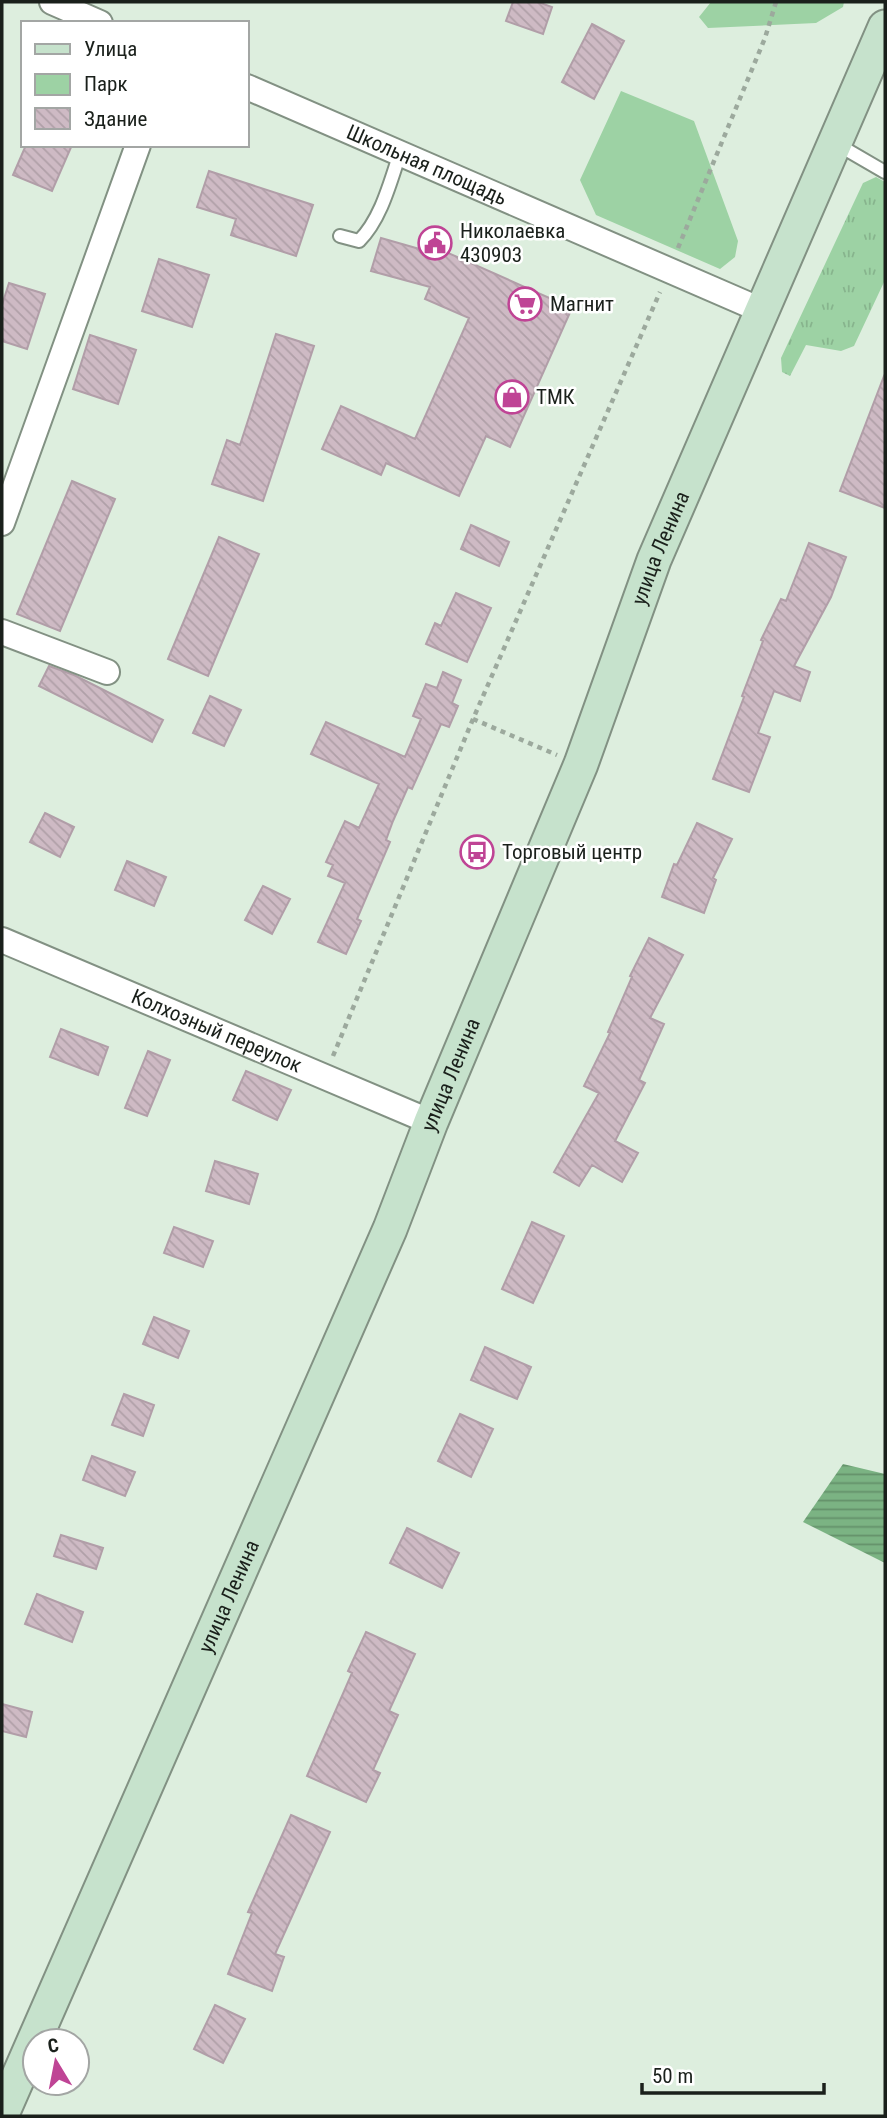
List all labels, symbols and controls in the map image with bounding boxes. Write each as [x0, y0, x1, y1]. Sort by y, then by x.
legend [21, 21, 248, 147]
text: Улица [84, 37, 137, 61]
text: Парк [84, 72, 128, 96]
text: Здание [84, 107, 148, 131]
street label: Школьная площадь [343, 120, 511, 210]
place label: Николаевка 430903 [460, 219, 565, 267]
public building icon: Николаевка 430903 [416, 224, 454, 262]
supermarket icon: Магнит [506, 285, 544, 323]
place label: Магнит [550, 292, 614, 316]
shop icon: ТМК [493, 378, 531, 416]
place label: ТМК [536, 385, 575, 409]
street label: улица Ленина [627, 488, 694, 608]
bus stop icon: Торговый центр [458, 833, 496, 871]
place label: Торговый центр [502, 840, 642, 864]
street label: Колхозный переулок [128, 984, 305, 1078]
street label: улица Ленина [417, 1015, 485, 1135]
street label: улица Ленина [194, 1537, 264, 1657]
north arrow [21, 2027, 91, 2097]
text: С [46, 2033, 61, 2058]
scale bar [642, 2052, 824, 2096]
text: 50 m [652, 2064, 693, 2088]

